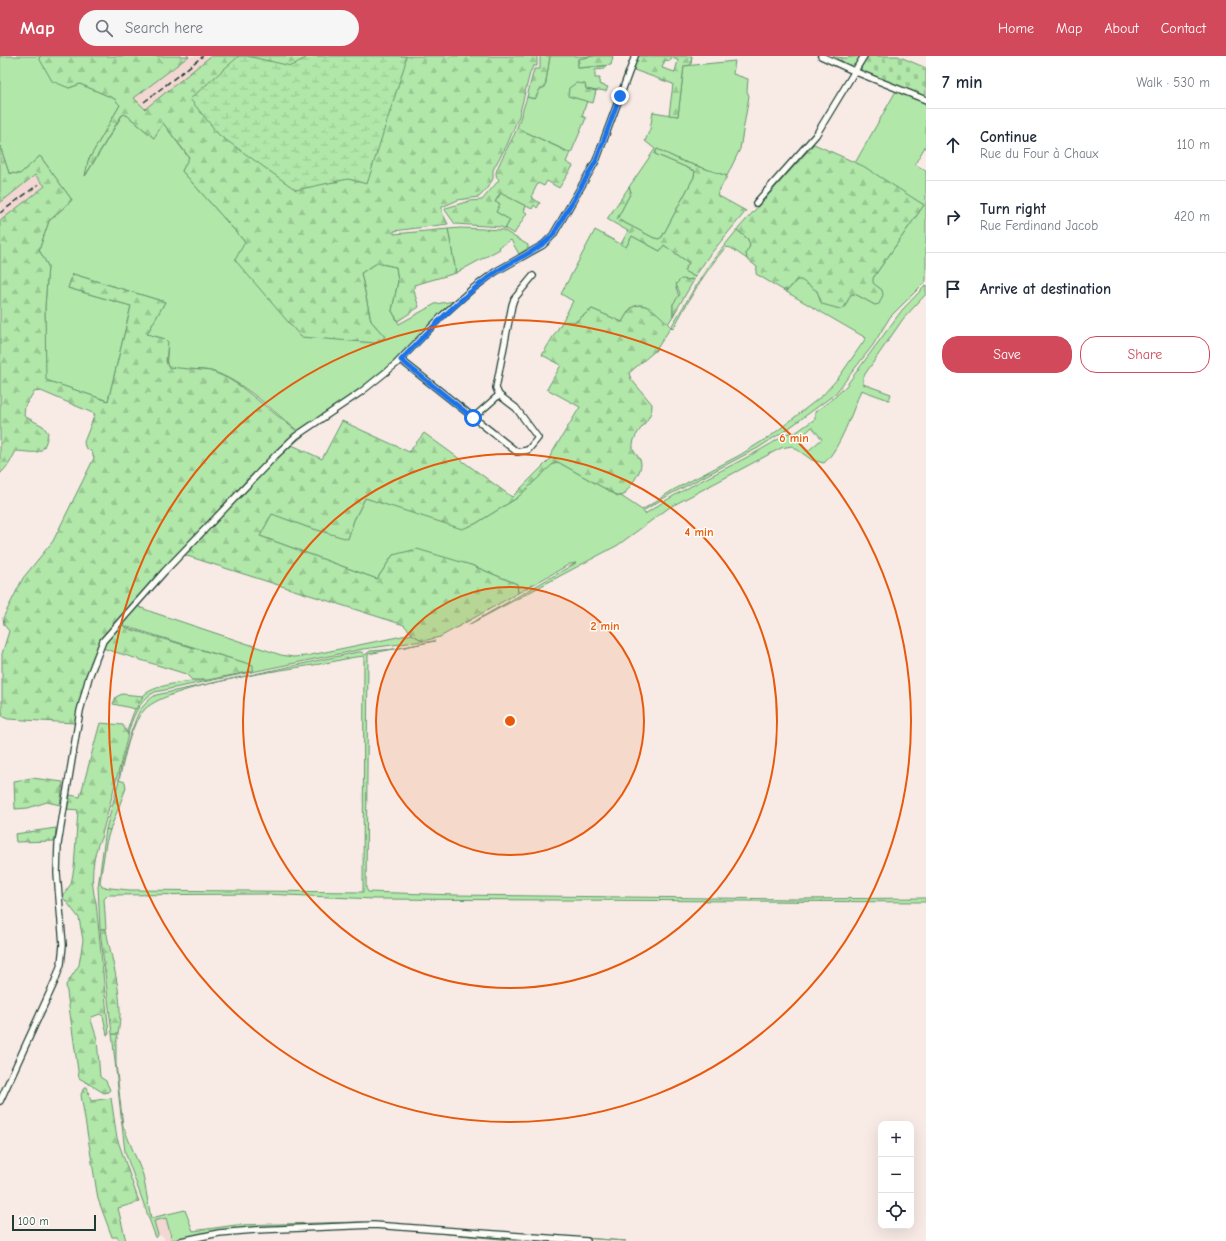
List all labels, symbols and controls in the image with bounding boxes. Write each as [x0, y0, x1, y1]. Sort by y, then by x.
search box [79, 10, 359, 46]
text: Map [20, 17, 55, 39]
icon: search [93, 17, 115, 39]
text: Search here [125, 19, 203, 37]
text: Home [998, 20, 1034, 37]
text: Map [1056, 20, 1082, 37]
text: About [1104, 20, 1139, 37]
text: Contact [1161, 20, 1206, 37]
text: 7 min [942, 73, 983, 92]
text: Walk · 530 m [1136, 75, 1210, 90]
route end [611, 87, 629, 105]
text: Continue [980, 128, 1037, 146]
icon: ahead [942, 134, 964, 156]
text: 110 m [1177, 137, 1210, 152]
text: Rue du Four à Chaux [980, 146, 1098, 161]
text: Turn right [980, 200, 1046, 218]
icon: right [942, 206, 964, 228]
text: 420 m [1174, 209, 1210, 224]
text: Rue Ferdinand Jacob [980, 218, 1098, 233]
icon: arrive [942, 278, 964, 300]
text: Arrive at destination [980, 280, 1111, 298]
button: Save [942, 336, 1072, 373]
button: Share [1080, 336, 1210, 373]
route start [464, 409, 482, 427]
text: 6 min [779, 431, 809, 445]
text: 4 min [685, 525, 713, 539]
text: 2 min [590, 619, 620, 633]
centre of rings [503, 714, 517, 728]
map controls [878, 1121, 914, 1229]
button: + [878, 1121, 914, 1157]
button: − [878, 1157, 914, 1193]
button: locate [878, 1193, 914, 1229]
scale bar [12, 1213, 96, 1232]
text: 100 m [18, 1215, 49, 1228]

